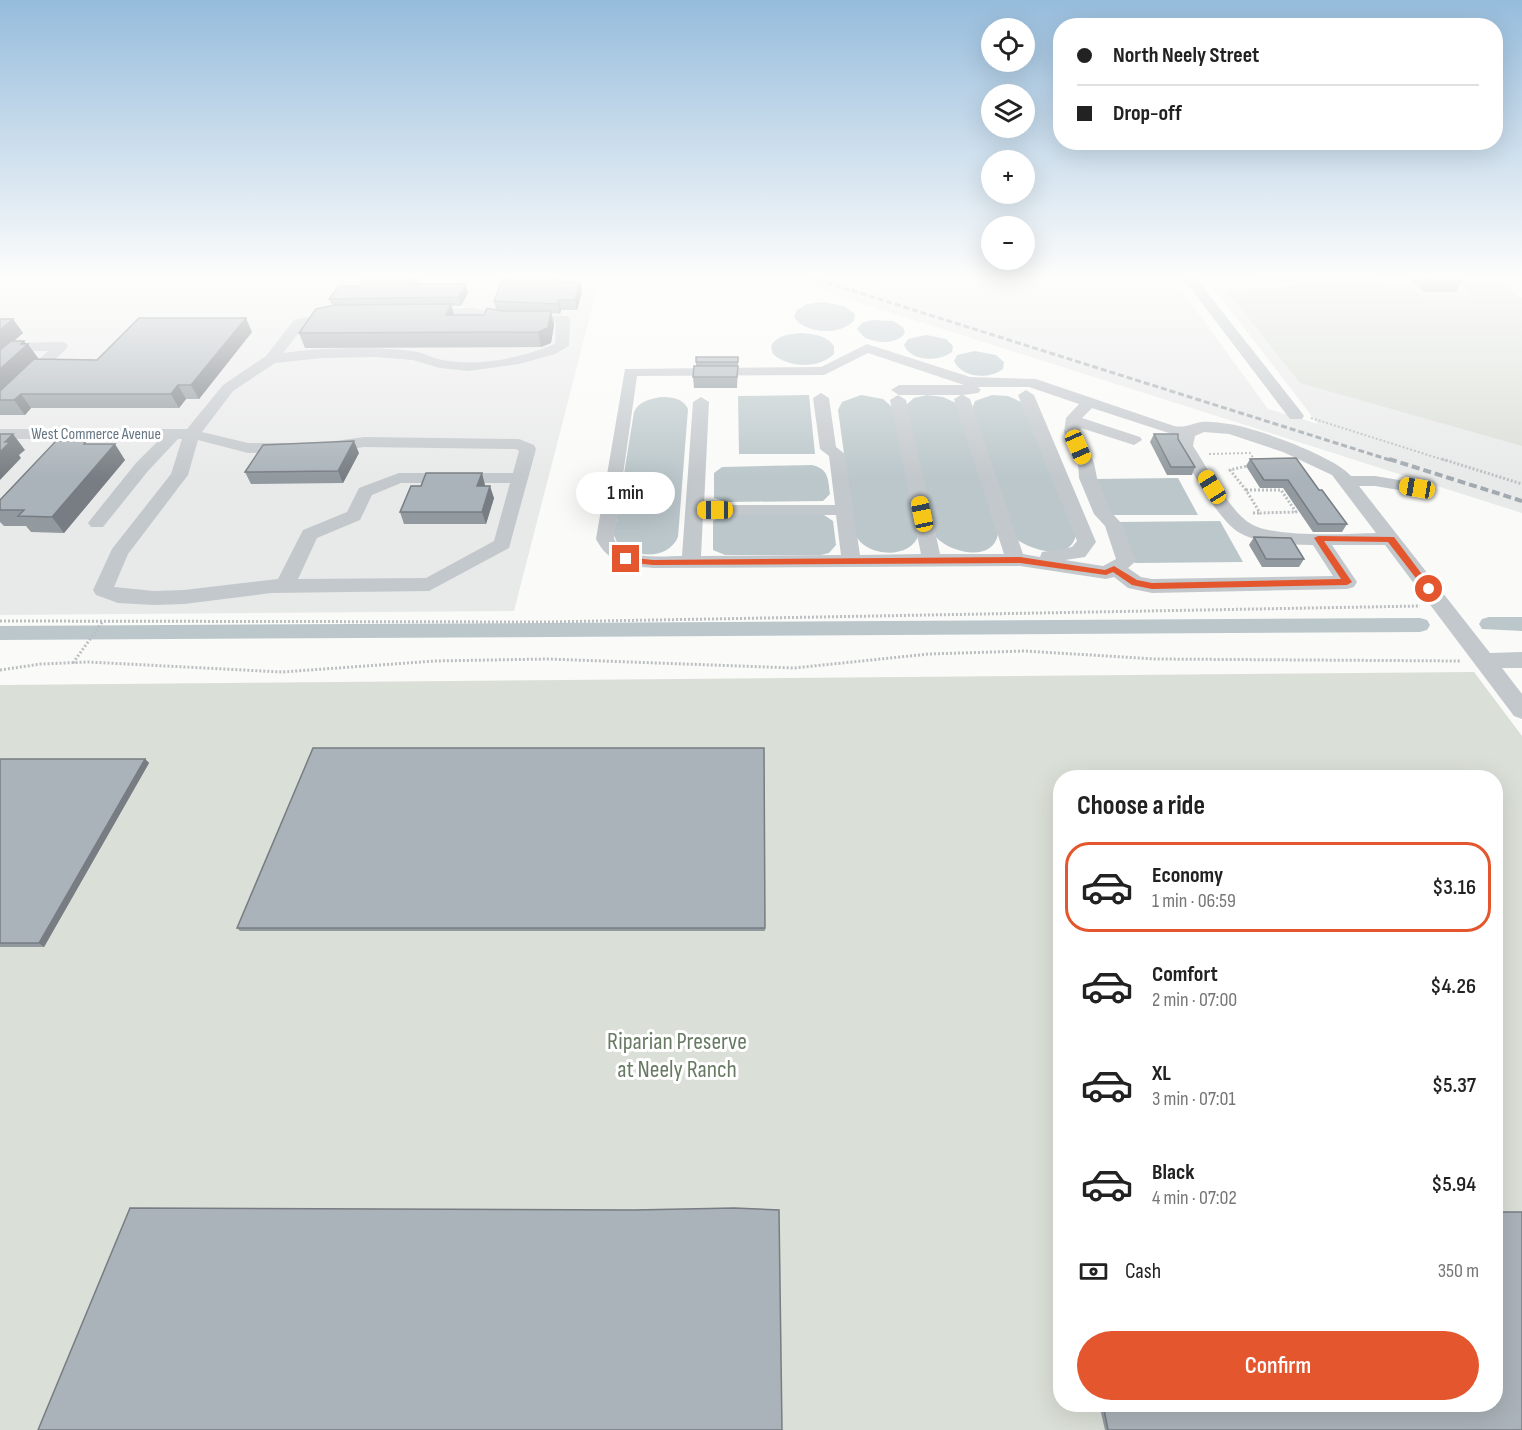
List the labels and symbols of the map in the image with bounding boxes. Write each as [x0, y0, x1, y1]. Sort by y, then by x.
street label: West Commerce Avenue [31, 425, 161, 444]
car [1062, 427, 1094, 467]
car [1195, 467, 1229, 507]
callout: 1 min [576, 472, 676, 514]
car [1398, 476, 1436, 500]
car [909, 495, 935, 533]
car [697, 501, 733, 519]
route end [612, 545, 639, 572]
route start [1415, 575, 1442, 602]
park label: Riparian Preserve at Neely Ranch [607, 1027, 747, 1084]

